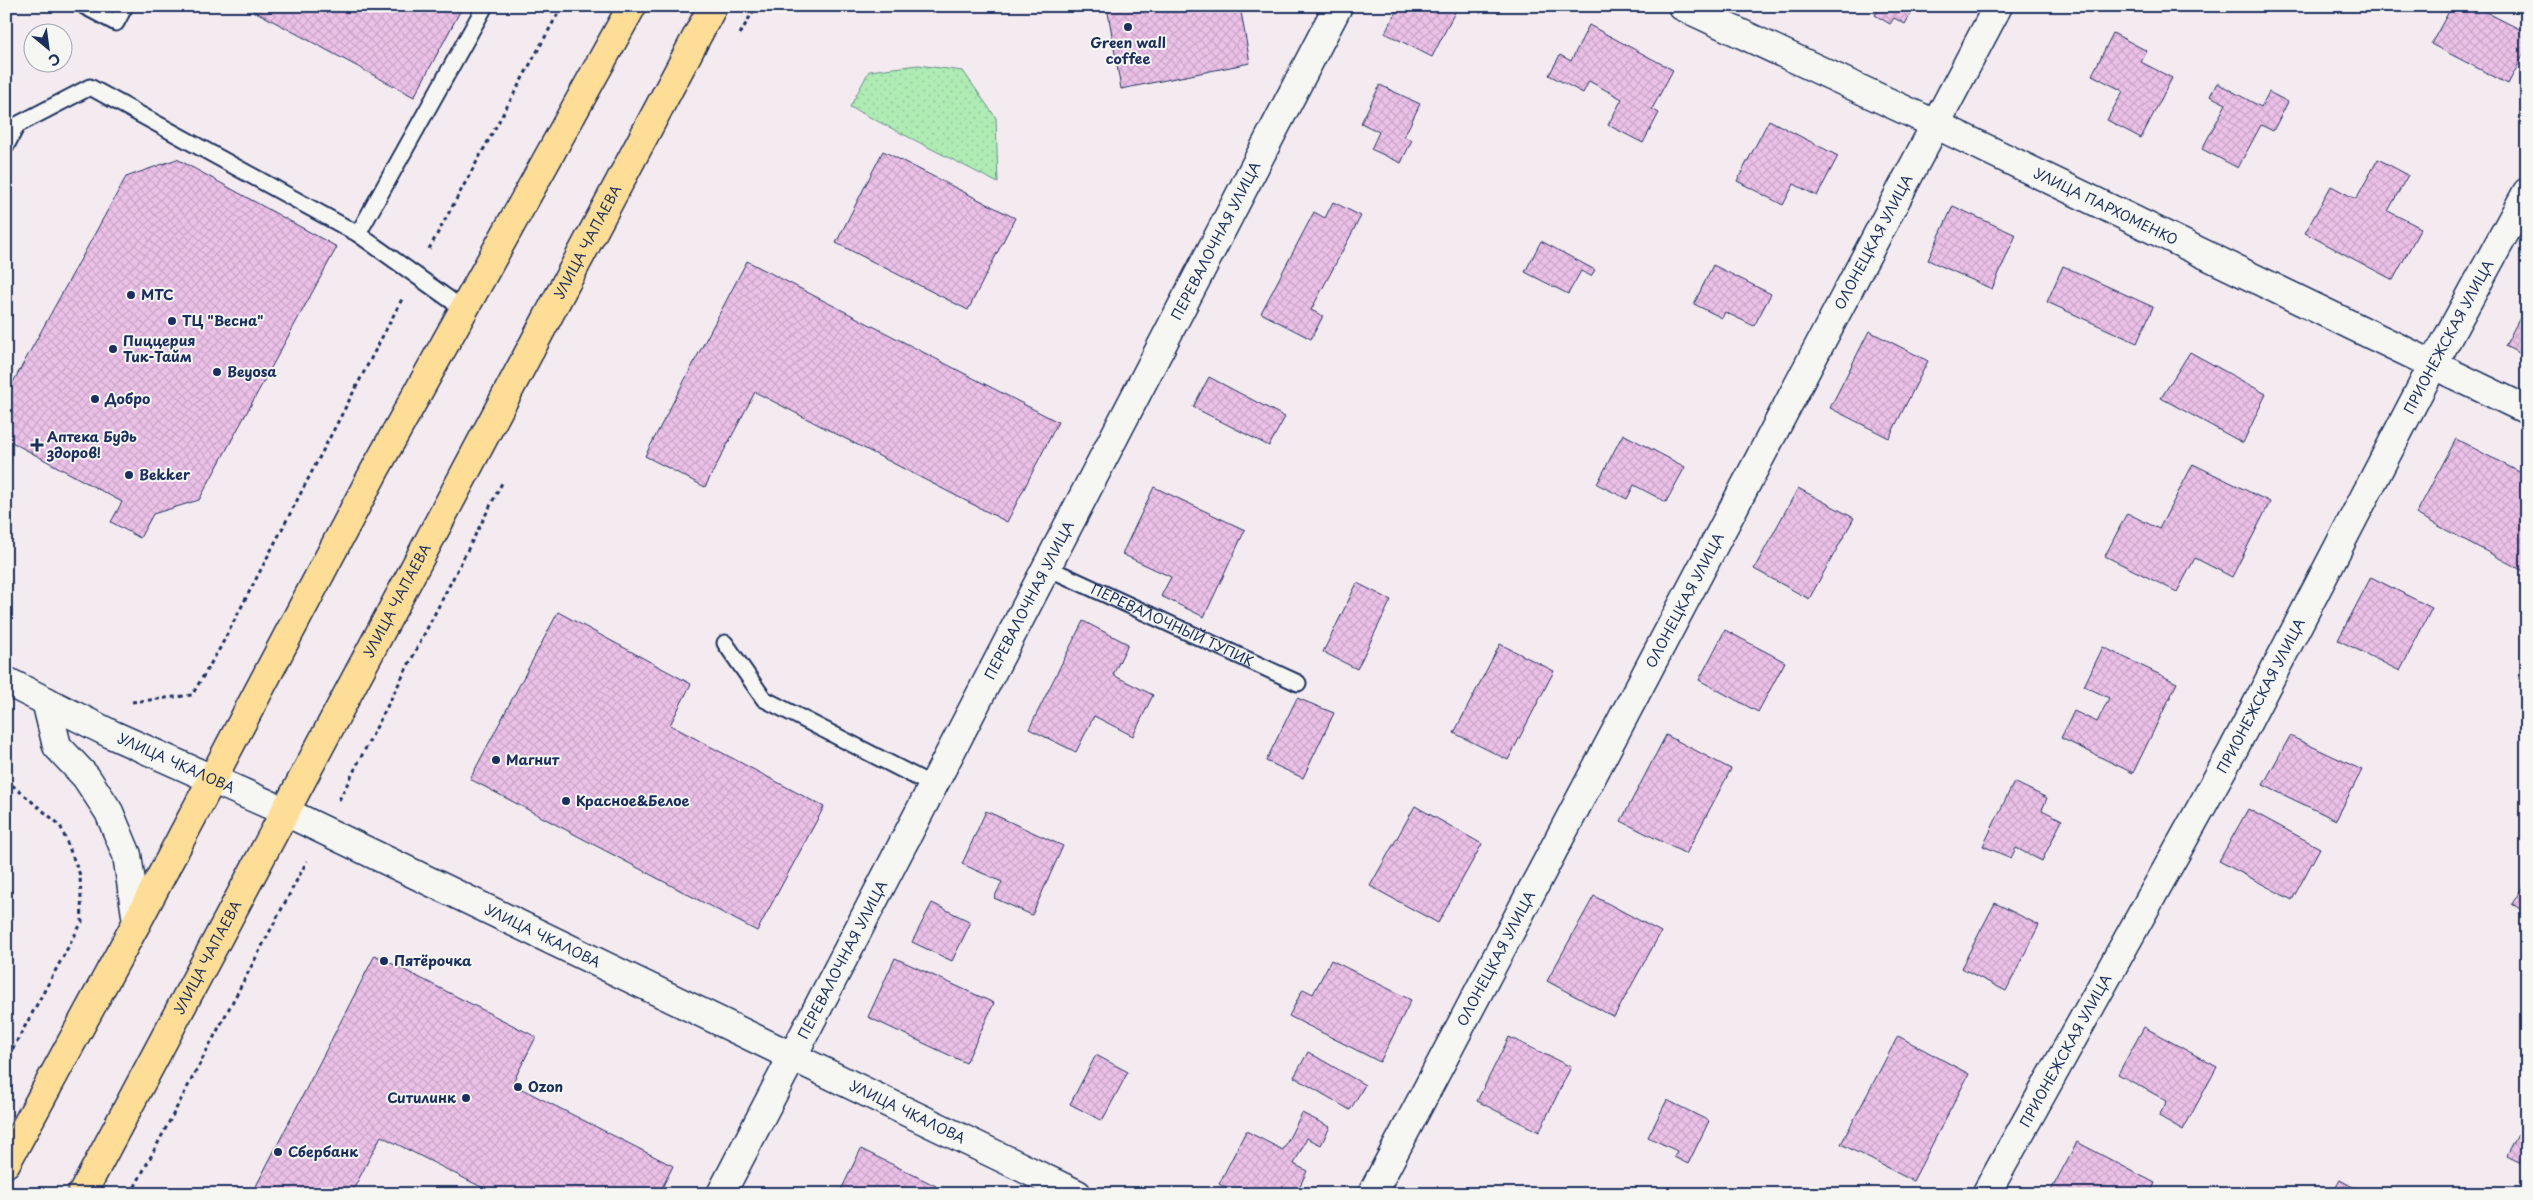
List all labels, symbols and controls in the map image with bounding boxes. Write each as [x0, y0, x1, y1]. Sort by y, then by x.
marker: Green wall coffee [1122, 21, 1134, 33]
north arrow [22, 22, 72, 72]
place label: Green wall coffee [1090, 32, 1166, 69]
text: С [45, 48, 64, 72]
street label: ПЕРЕВАЛОЧНАЯ УЛИЦА [1166, 157, 1266, 324]
street label: УЛИЦА ПАРХОМЕНКО [2031, 162, 2182, 250]
street label: ОЛОНЕЦКАЯ УЛИЦА [1829, 170, 1918, 313]
street label: УЛИЦА ЧАПАЕВА [548, 181, 626, 302]
street label: ПРИОНЕЖСКАЯ УЛИЦА [2398, 256, 2498, 418]
place label: МТС [141, 284, 174, 305]
marker: МТС [125, 289, 137, 301]
place label: ТЦ "Весна" [182, 310, 263, 331]
marker: ТЦ "Весна" [166, 315, 178, 327]
place label: Пиццерия Тик-Тайм [123, 330, 195, 367]
marker: Пиццерия Тик-Тайм [107, 343, 119, 355]
place label: Beyosa [227, 361, 277, 382]
marker: Beyosa [211, 366, 223, 378]
place label: Добро [104, 388, 150, 409]
marker: Добро [89, 393, 101, 405]
place label: Аптека Будь здоров! [46, 426, 137, 463]
marker: Аптека Будь здоров! [31, 439, 43, 451]
place label: Bekker [139, 464, 191, 485]
marker: Bekker [123, 469, 135, 481]
street label: ПЕРЕВАЛОЧНАЯ УЛИЦА [979, 517, 1079, 683]
street label: ОЛОНЕЦКАЯ УЛИЦА [1640, 529, 1729, 672]
street label: УЛИЦА ЧАПАЕВА [358, 540, 436, 661]
street label: ПЕРЕВАЛОЧНЫЙ ТУПИК [1088, 578, 1257, 671]
street label: ПРИОНЕЖСКАЯ УЛИЦА [2211, 614, 2310, 777]
street label: УЛИЦА ЧКАЛОВА [114, 727, 238, 798]
place label: Магнит [506, 749, 560, 770]
marker: Магнит [490, 754, 502, 766]
place label: Красное&Белое [576, 790, 690, 811]
marker: Красное&Белое [560, 795, 572, 807]
street label: ПЕРЕВАЛОЧНАЯ УЛИЦА [792, 876, 892, 1042]
street label: ОЛОНЕЦКАЯ УЛИЦА [1451, 887, 1540, 1030]
street label: УЛИЦА ЧАПАЕВА [168, 896, 246, 1018]
street label: УЛИЦА ЧКАЛОВА [482, 899, 604, 972]
place label: Пятёрочка [394, 950, 472, 971]
marker: Пятёрочка [378, 955, 390, 967]
street label: ПРИОНЕЖСКАЯ УЛИЦА [2014, 970, 2117, 1131]
street label: УЛИЦА ЧКАЛОВА [846, 1075, 969, 1148]
place label: Ozon [528, 1076, 563, 1097]
marker: Ozon [512, 1081, 524, 1093]
place label: Ситилинк [387, 1087, 456, 1108]
marker: Ситилинк [460, 1092, 472, 1104]
place label: Сбербанк [288, 1141, 358, 1162]
marker: Сбербанк [272, 1146, 284, 1158]

